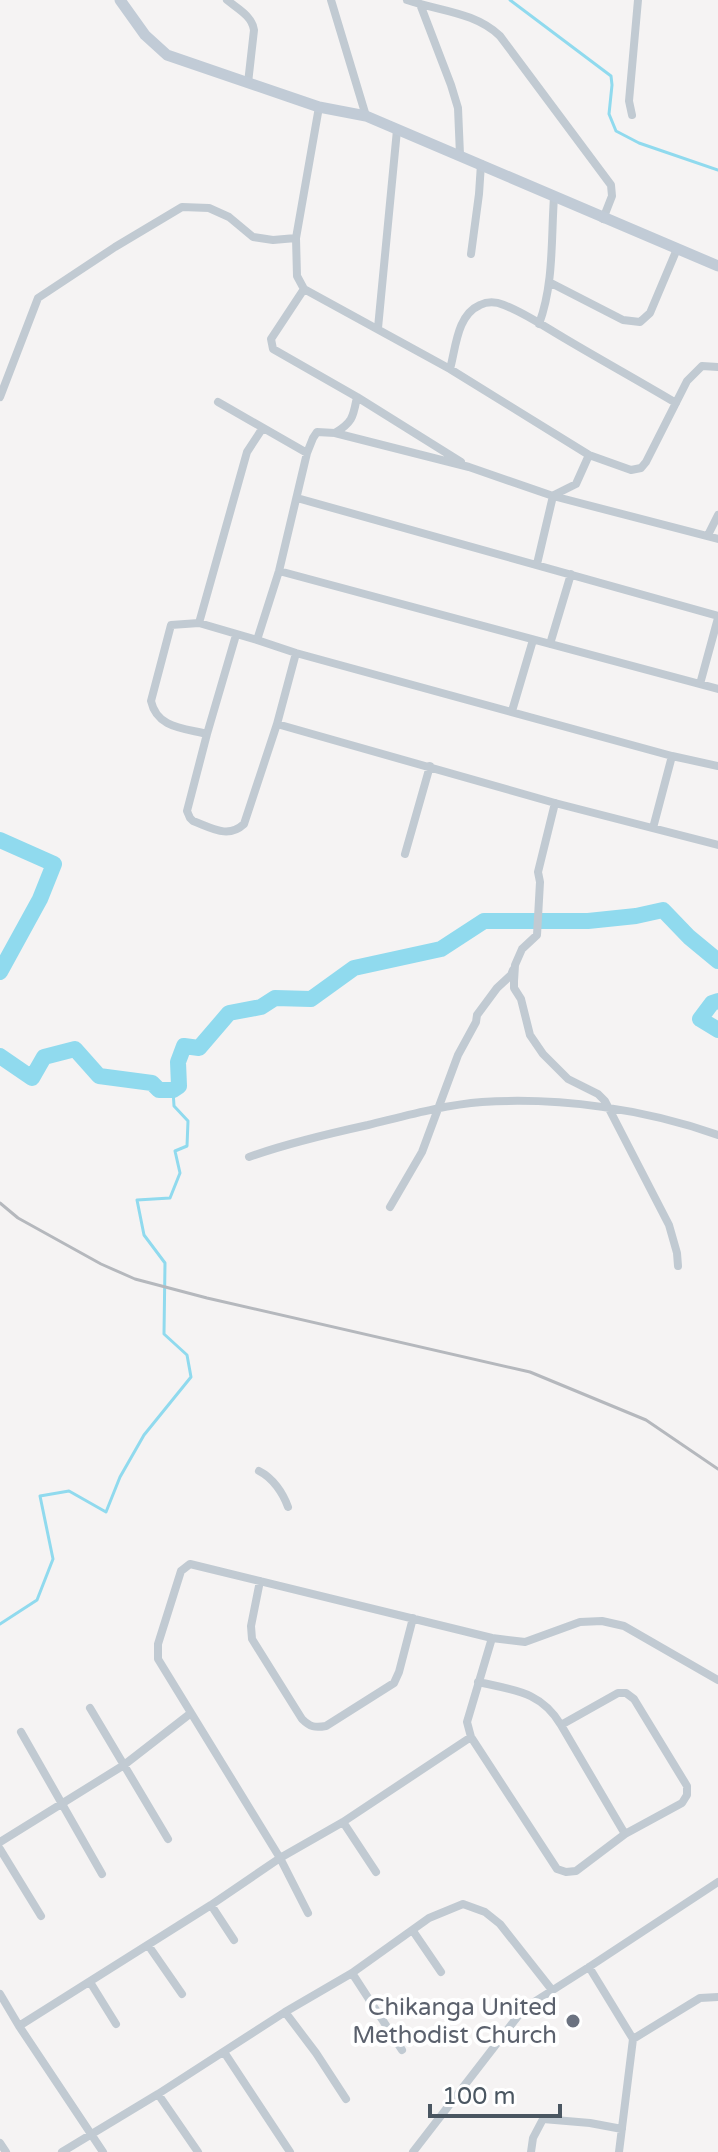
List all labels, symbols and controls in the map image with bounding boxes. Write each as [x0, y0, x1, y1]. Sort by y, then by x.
place label: Chikanga United Methodist Church [352, 1993, 557, 2050]
marker: Chikanga United Methodist Church [564, 2012, 582, 2030]
scale bar [430, 2068, 560, 2118]
text: 100 m [442, 2082, 516, 2111]

